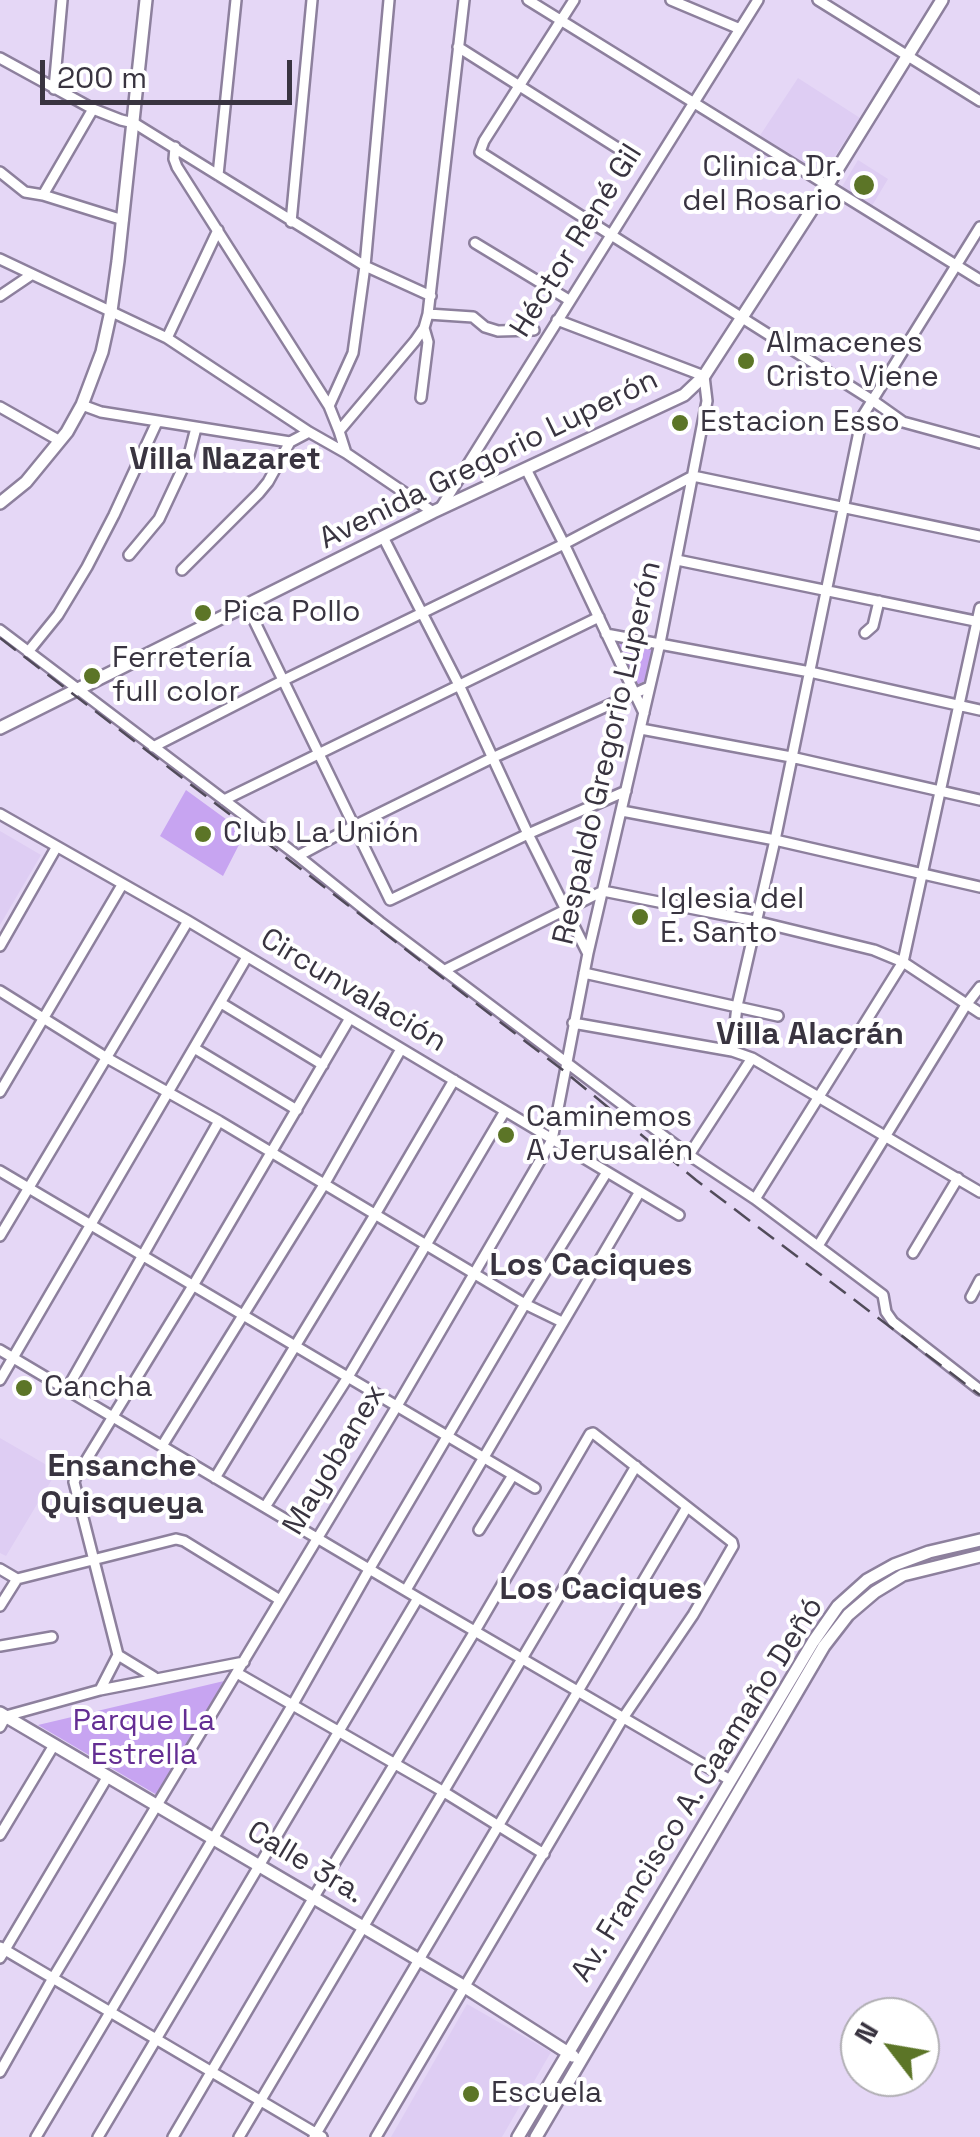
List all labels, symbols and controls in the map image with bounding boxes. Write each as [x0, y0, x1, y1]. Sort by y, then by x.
scale bar [45, 40, 298, 102]
text: 200 m [57, 58, 147, 97]
street label: Héctor René Gil [503, 138, 651, 344]
place label: Clinica Dr. del Rosario [682, 150, 842, 220]
marker: Clinica Dr. del Rosario [851, 172, 877, 198]
place label: Almacenes Cristo Viene [766, 326, 939, 396]
marker: Almacenes Cristo Viene [735, 350, 757, 372]
street label: Avenida Gregorio Luperón [314, 362, 664, 558]
place label: Estacion Esso [700, 405, 900, 441]
marker: Estacion Esso [669, 412, 691, 434]
district label: Villa Nazaret [129, 441, 321, 479]
street label: Respaldo Gregorio Luperón [546, 558, 670, 948]
place label: Pica Pollo [223, 595, 361, 631]
marker: Pica Pollo [192, 602, 214, 624]
place label: Ferretería full color [112, 641, 252, 712]
marker: Ferretería full color [81, 665, 103, 687]
place label: Club La Unión [223, 816, 419, 852]
marker: Club La Unión [192, 823, 214, 845]
place label: Iglesia del E. Santo [660, 882, 804, 952]
marker: Iglesia del E. Santo [629, 906, 651, 928]
street label: Circunvalación [253, 921, 453, 1061]
district label: Villa Alacrán [716, 1016, 904, 1054]
place label: Caminemos A Jerusalén [526, 1100, 694, 1170]
marker: Caminemos A Jerusalén [495, 1124, 517, 1146]
district label: Los Caciques [489, 1247, 693, 1285]
place label: Cancha [44, 1370, 152, 1406]
marker: Cancha [13, 1377, 35, 1399]
street label: Mayobanex [276, 1378, 394, 1542]
district label: Ensanche Quisqueya [40, 1448, 204, 1523]
district label: Los Caciques [499, 1571, 703, 1609]
street label: Av. Francisco A. Caamaño Deñó [564, 1591, 832, 1989]
park label: Parque La Estrella [73, 1704, 215, 1774]
street label: Calle 3ra. [240, 1814, 370, 1912]
north arrow [840, 1997, 940, 2097]
text: N [846, 2015, 886, 2050]
place label: Escuela [491, 2076, 602, 2112]
marker: Escuela [460, 2083, 482, 2105]

